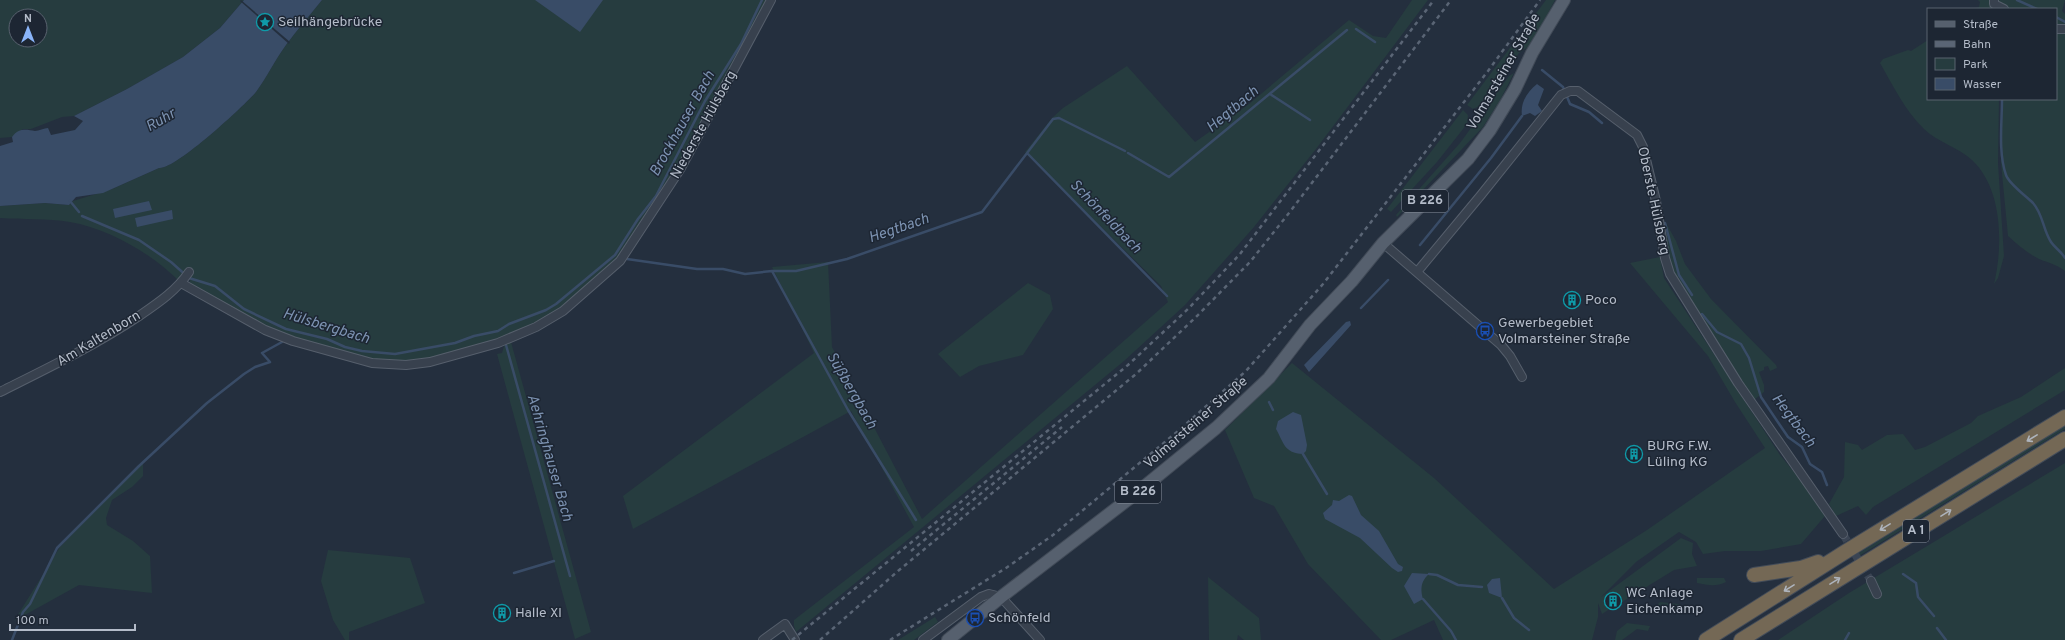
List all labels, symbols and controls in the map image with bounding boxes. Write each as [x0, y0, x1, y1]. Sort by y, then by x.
north arrow [8, 8, 48, 48]
legend [1927, 8, 2057, 100]
street label: Volmarsteiner Straße [1464, 11, 1544, 133]
text: N [24, 12, 32, 26]
place icon: Seilhängebrücke [255, 12, 275, 32]
place label: Seilhängebrücke [278, 14, 382, 31]
text: Straße [1963, 17, 1998, 33]
text: Bahn [1963, 37, 1991, 53]
text: Park [1963, 57, 1988, 73]
water label: Brockhauser Bach [646, 68, 720, 180]
street label: Niederste Hülsberg [667, 68, 741, 182]
text: Wasser [1963, 77, 2002, 93]
water label: Hegtbach [1203, 83, 1263, 137]
water label: Ruhr [143, 104, 180, 137]
street label: Oberste Hülsberg [1633, 145, 1673, 257]
water label: Schönfeldbach [1065, 176, 1145, 258]
road number: B 226 [1402, 190, 1448, 212]
water label: Hegtbach [866, 210, 932, 248]
building icon: Poco [1562, 290, 1582, 310]
place label: Poco [1585, 292, 1617, 309]
water label: Hülsbergbach [280, 305, 372, 349]
street label: Am Kaltenborn [54, 307, 144, 371]
place label: Gewerbegebiet Volmarsteiner Straße [1498, 315, 1630, 348]
bus stop icon: Gewerbegebiet Volmarsteiner Straße [1475, 321, 1495, 341]
water label: Süßbergbach [821, 349, 881, 433]
street label: Volmarsteiner Straße [1141, 373, 1251, 473]
water label: Hegtbach [1767, 390, 1819, 452]
water label: Aehringhauser Bach [522, 392, 576, 524]
one-way arrow [2026, 434, 2038, 442]
place label: BURG F.W. Lüling KG [1647, 438, 1711, 471]
building icon: BURG F.W. Lüling KG [1624, 444, 1644, 464]
road number: B 226 [1115, 481, 1161, 503]
one-way arrow [1940, 508, 1952, 516]
road number: A 1 [1903, 520, 1929, 542]
one-way arrow [1879, 524, 1891, 532]
one-way arrow [1829, 577, 1841, 585]
one-way arrow [1783, 583, 1794, 592]
place label: WC Anlage Eichenkamp [1626, 585, 1703, 618]
building icon: WC Anlage Eichenkamp [1603, 591, 1623, 611]
building icon: Halle XI [492, 603, 512, 623]
place label: Halle XI [515, 605, 562, 622]
scale bar [10, 606, 135, 632]
bus stop icon: Schönfeld [965, 608, 985, 628]
place label: Schönfeld [988, 610, 1051, 627]
text: 100 m [16, 613, 49, 629]

